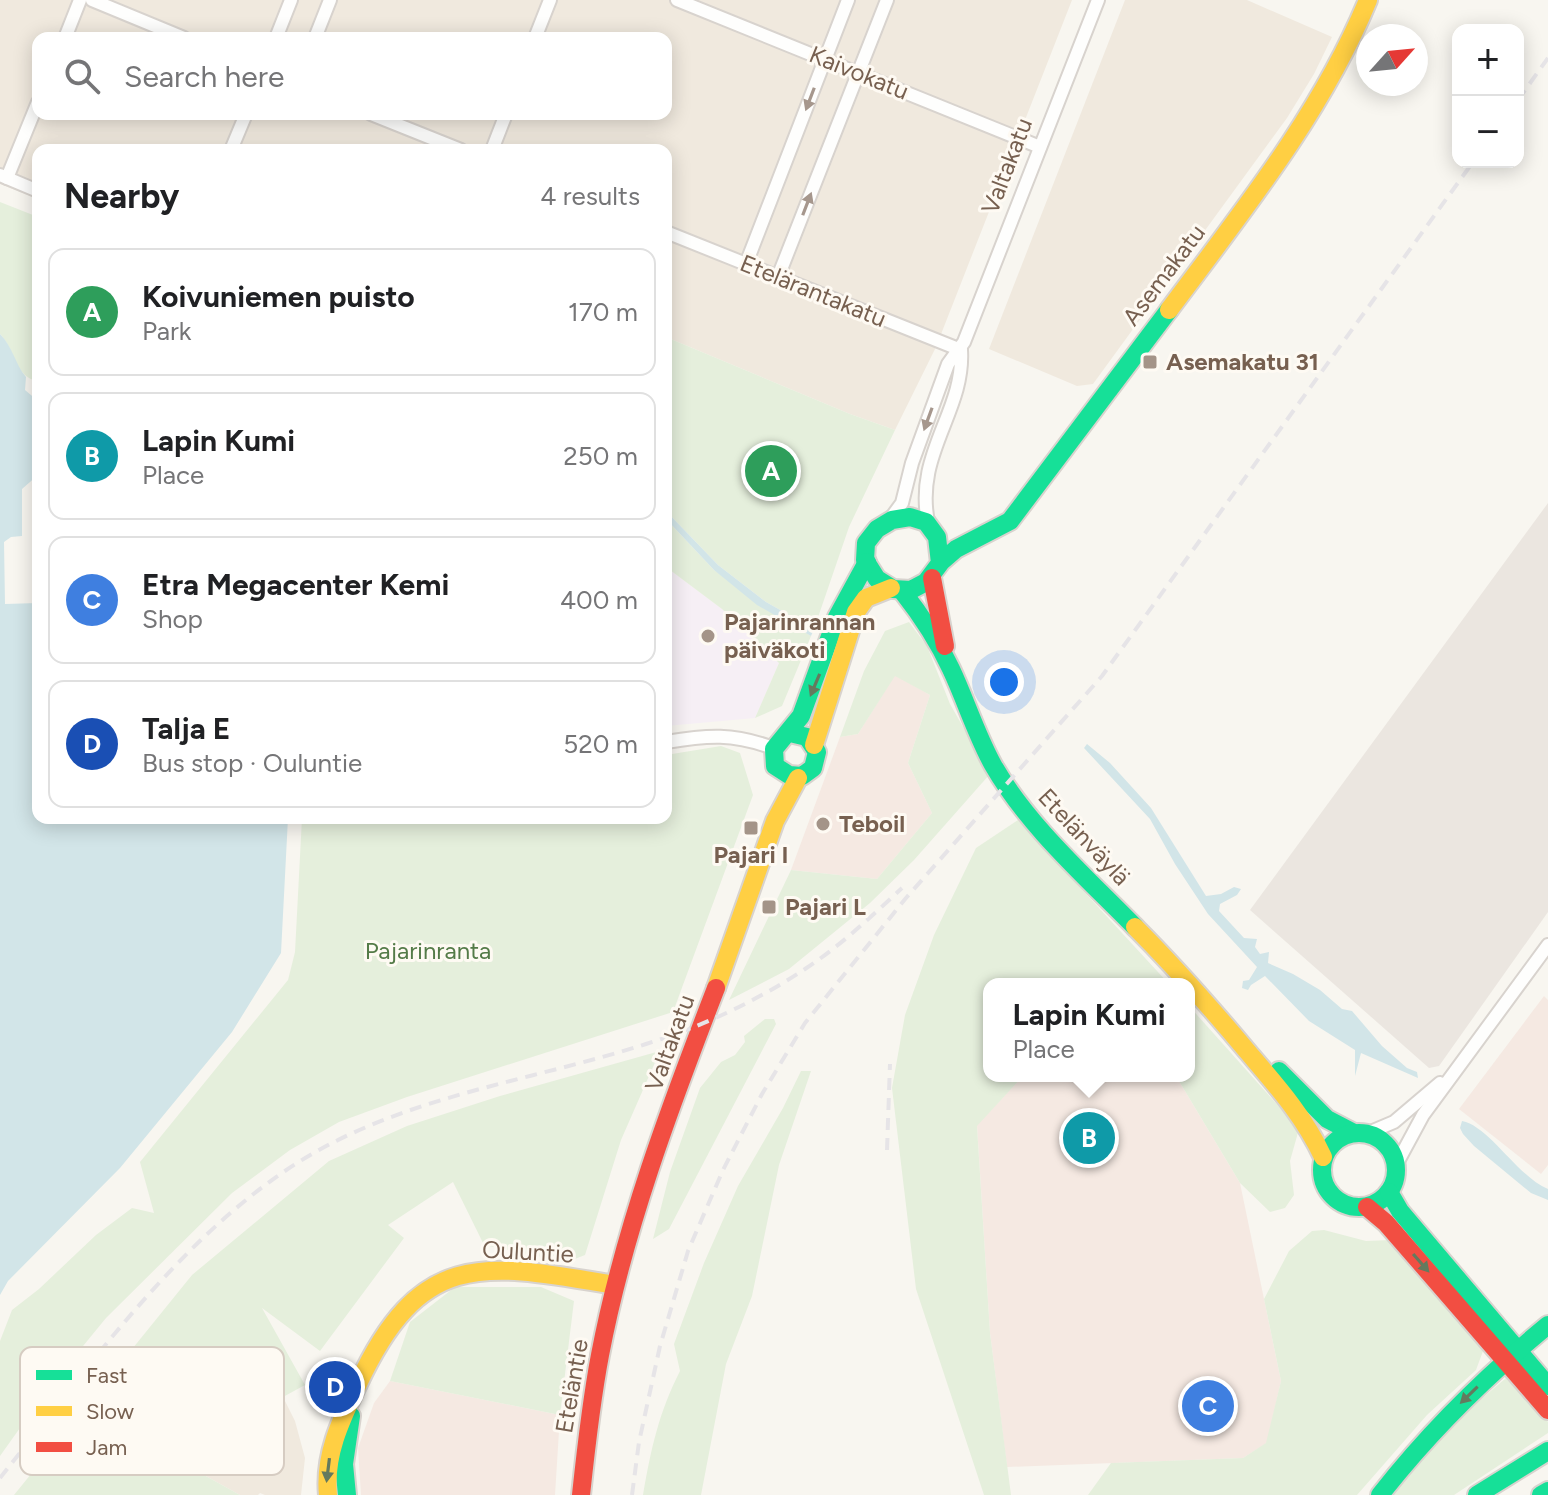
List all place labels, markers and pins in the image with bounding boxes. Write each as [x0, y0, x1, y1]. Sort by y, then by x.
place label: Asemakatu 31 [1166, 347, 1319, 376]
marker: Asemakatu 31 [1141, 353, 1159, 371]
pin: A [745, 441, 797, 501]
place label: Pajarinrannan päiväkoti [724, 607, 875, 664]
marker: Pajarinrannan päiväkoti [699, 627, 717, 645]
place label: Teboil [839, 809, 905, 838]
marker: Teboil [814, 815, 832, 833]
marker: Pajari I [742, 819, 760, 837]
place label: Pajari I [714, 840, 788, 869]
place label: Pajari L [785, 892, 866, 921]
marker: Pajari L [760, 898, 778, 916]
pin: B [1063, 1108, 1115, 1168]
pin: D [309, 1357, 361, 1417]
pin: C [1182, 1376, 1234, 1436]

